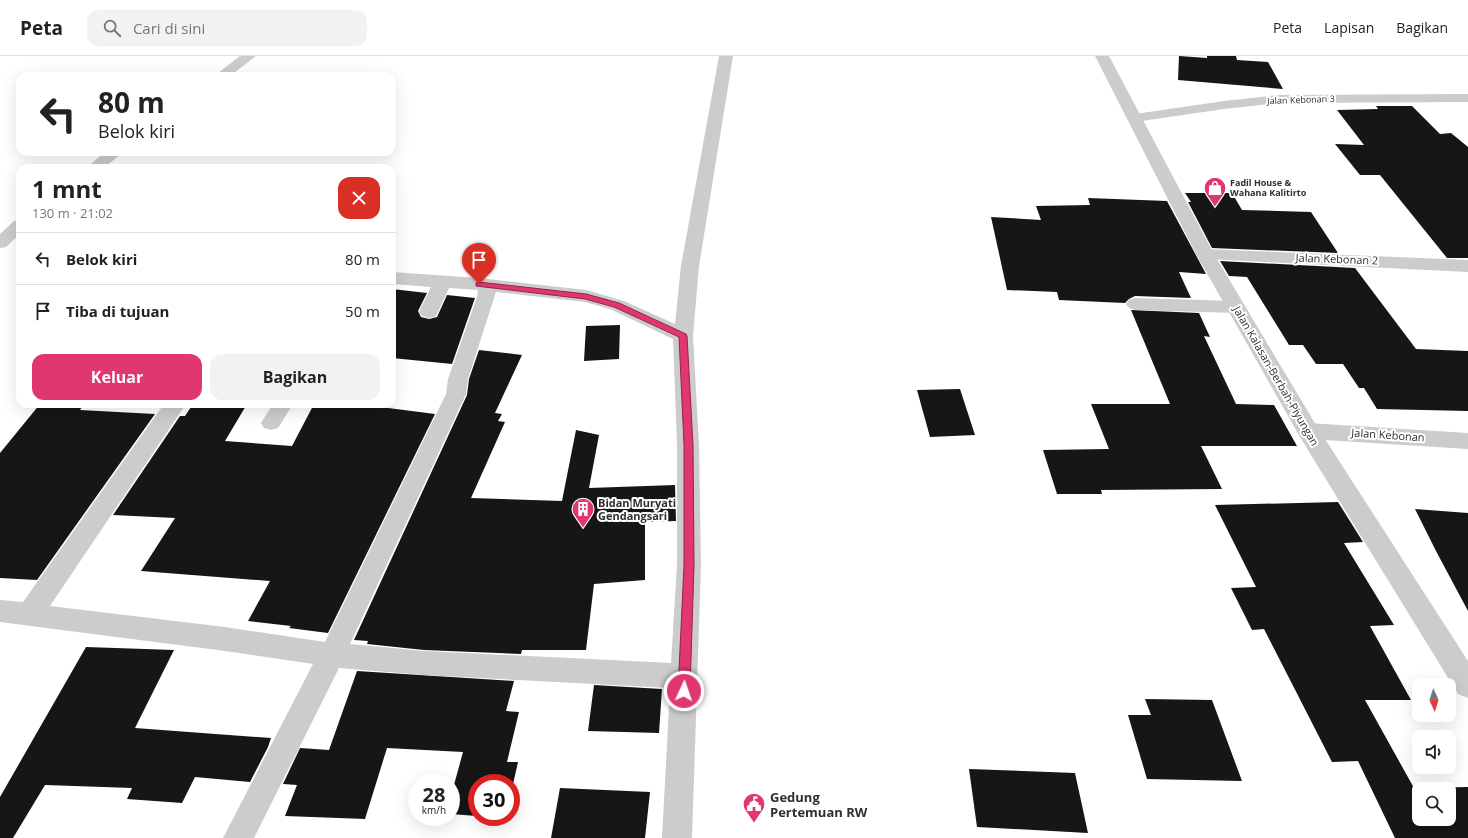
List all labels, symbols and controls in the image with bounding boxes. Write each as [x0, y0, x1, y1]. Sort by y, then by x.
search box [87, 10, 367, 46]
text: Peta [20, 15, 63, 41]
icon: search [101, 17, 123, 39]
text: Cari di sini [133, 18, 205, 38]
text: Peta [1273, 18, 1302, 37]
text: Lapisan [1324, 18, 1374, 37]
text: Bagikan [1396, 18, 1448, 37]
text: 80 m [98, 83, 165, 121]
icon: left [32, 88, 84, 140]
street label: Jalan Kebonan 3 [1266, 92, 1335, 107]
text: Belok kiri [98, 119, 175, 143]
text: 1 mnt [32, 172, 102, 205]
shop icon: Fadil House & Wahana Kalitirto [1202, 175, 1228, 208]
place label: Fadil House & Wahana Kalitirto [1230, 176, 1307, 199]
button: close [338, 177, 380, 219]
text: 130 m · 21:02 [32, 204, 113, 222]
pin [462, 243, 496, 284]
icon: left [32, 248, 54, 270]
text: Belok kiri [66, 249, 137, 269]
text: 80 m [345, 249, 380, 269]
icon: arrive [468, 249, 490, 271]
street label: Jalan Kebonan 2 [1294, 250, 1379, 267]
icon: arrive [32, 300, 54, 322]
text: Tiba di tujuan [66, 301, 169, 321]
text: 50 m [345, 301, 380, 321]
street label: Jalan Kalasan-Berbah-Piyungan [1230, 302, 1323, 448]
button: Keluar [32, 354, 202, 400]
button: Bagikan [210, 354, 380, 400]
street label: Jalan Kebonan [1350, 424, 1425, 445]
place label: Bidan Muryati Gendangsari [598, 495, 676, 523]
building icon: Bidan Muryati Gendangsari [570, 496, 596, 529]
position arrow [663, 670, 705, 712]
north arrow [1412, 678, 1456, 722]
map controls [1412, 678, 1456, 826]
button: sound [1412, 730, 1456, 774]
speed limit sign: 30 [468, 774, 520, 826]
text: 28 [423, 781, 445, 808]
button: search [1412, 782, 1456, 826]
place label: Gedung Pertemuan RW [770, 788, 868, 821]
public building icon: Gedung Pertemuan RW [741, 791, 767, 824]
text: km/h [422, 803, 446, 817]

